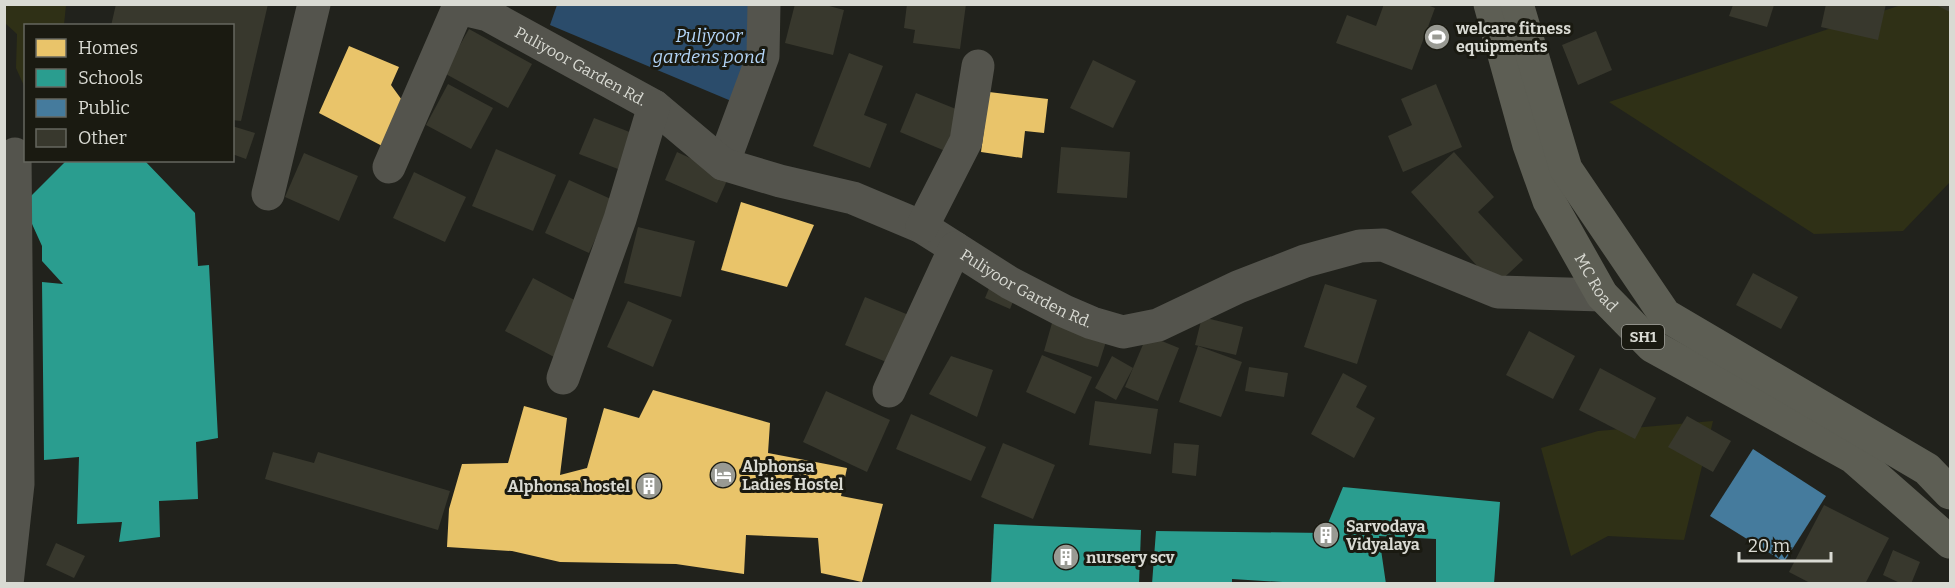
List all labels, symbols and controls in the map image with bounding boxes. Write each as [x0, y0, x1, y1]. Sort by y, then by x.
place label: welcare fitness equipments [1455, 19, 1571, 56]
street label: Puliyoor Garden Rd. [512, 22, 650, 110]
sports icon: welcare fitness equipments [1422, 22, 1452, 52]
legend [24, 24, 234, 162]
water label: Puliyoor gardens pond [653, 25, 766, 68]
text: Homes [78, 37, 138, 59]
text: Schools [78, 67, 143, 89]
text: Public [78, 97, 130, 119]
text: Other [78, 127, 127, 149]
street label: Puliyoor Garden Rd. [957, 245, 1095, 331]
street label: MC Road [1571, 250, 1622, 316]
road number: SH1 [1622, 325, 1664, 349]
place label: Alphonsa Ladies Hostel [742, 457, 844, 494]
hotel icon: Alphonsa Ladies Hostel [708, 460, 738, 490]
building icon: Alphonsa hostel [634, 471, 664, 501]
place label: Alphonsa hostel [507, 477, 630, 496]
place label: Sarvodaya Vidyalaya [1346, 517, 1425, 554]
building icon: Sarvodaya Vidyalaya [1311, 520, 1341, 550]
scale bar [1739, 525, 1830, 563]
text: 20 m [1748, 535, 1790, 557]
building icon: nursery scv [1051, 542, 1081, 572]
place label: nursery scv [1086, 548, 1175, 567]

